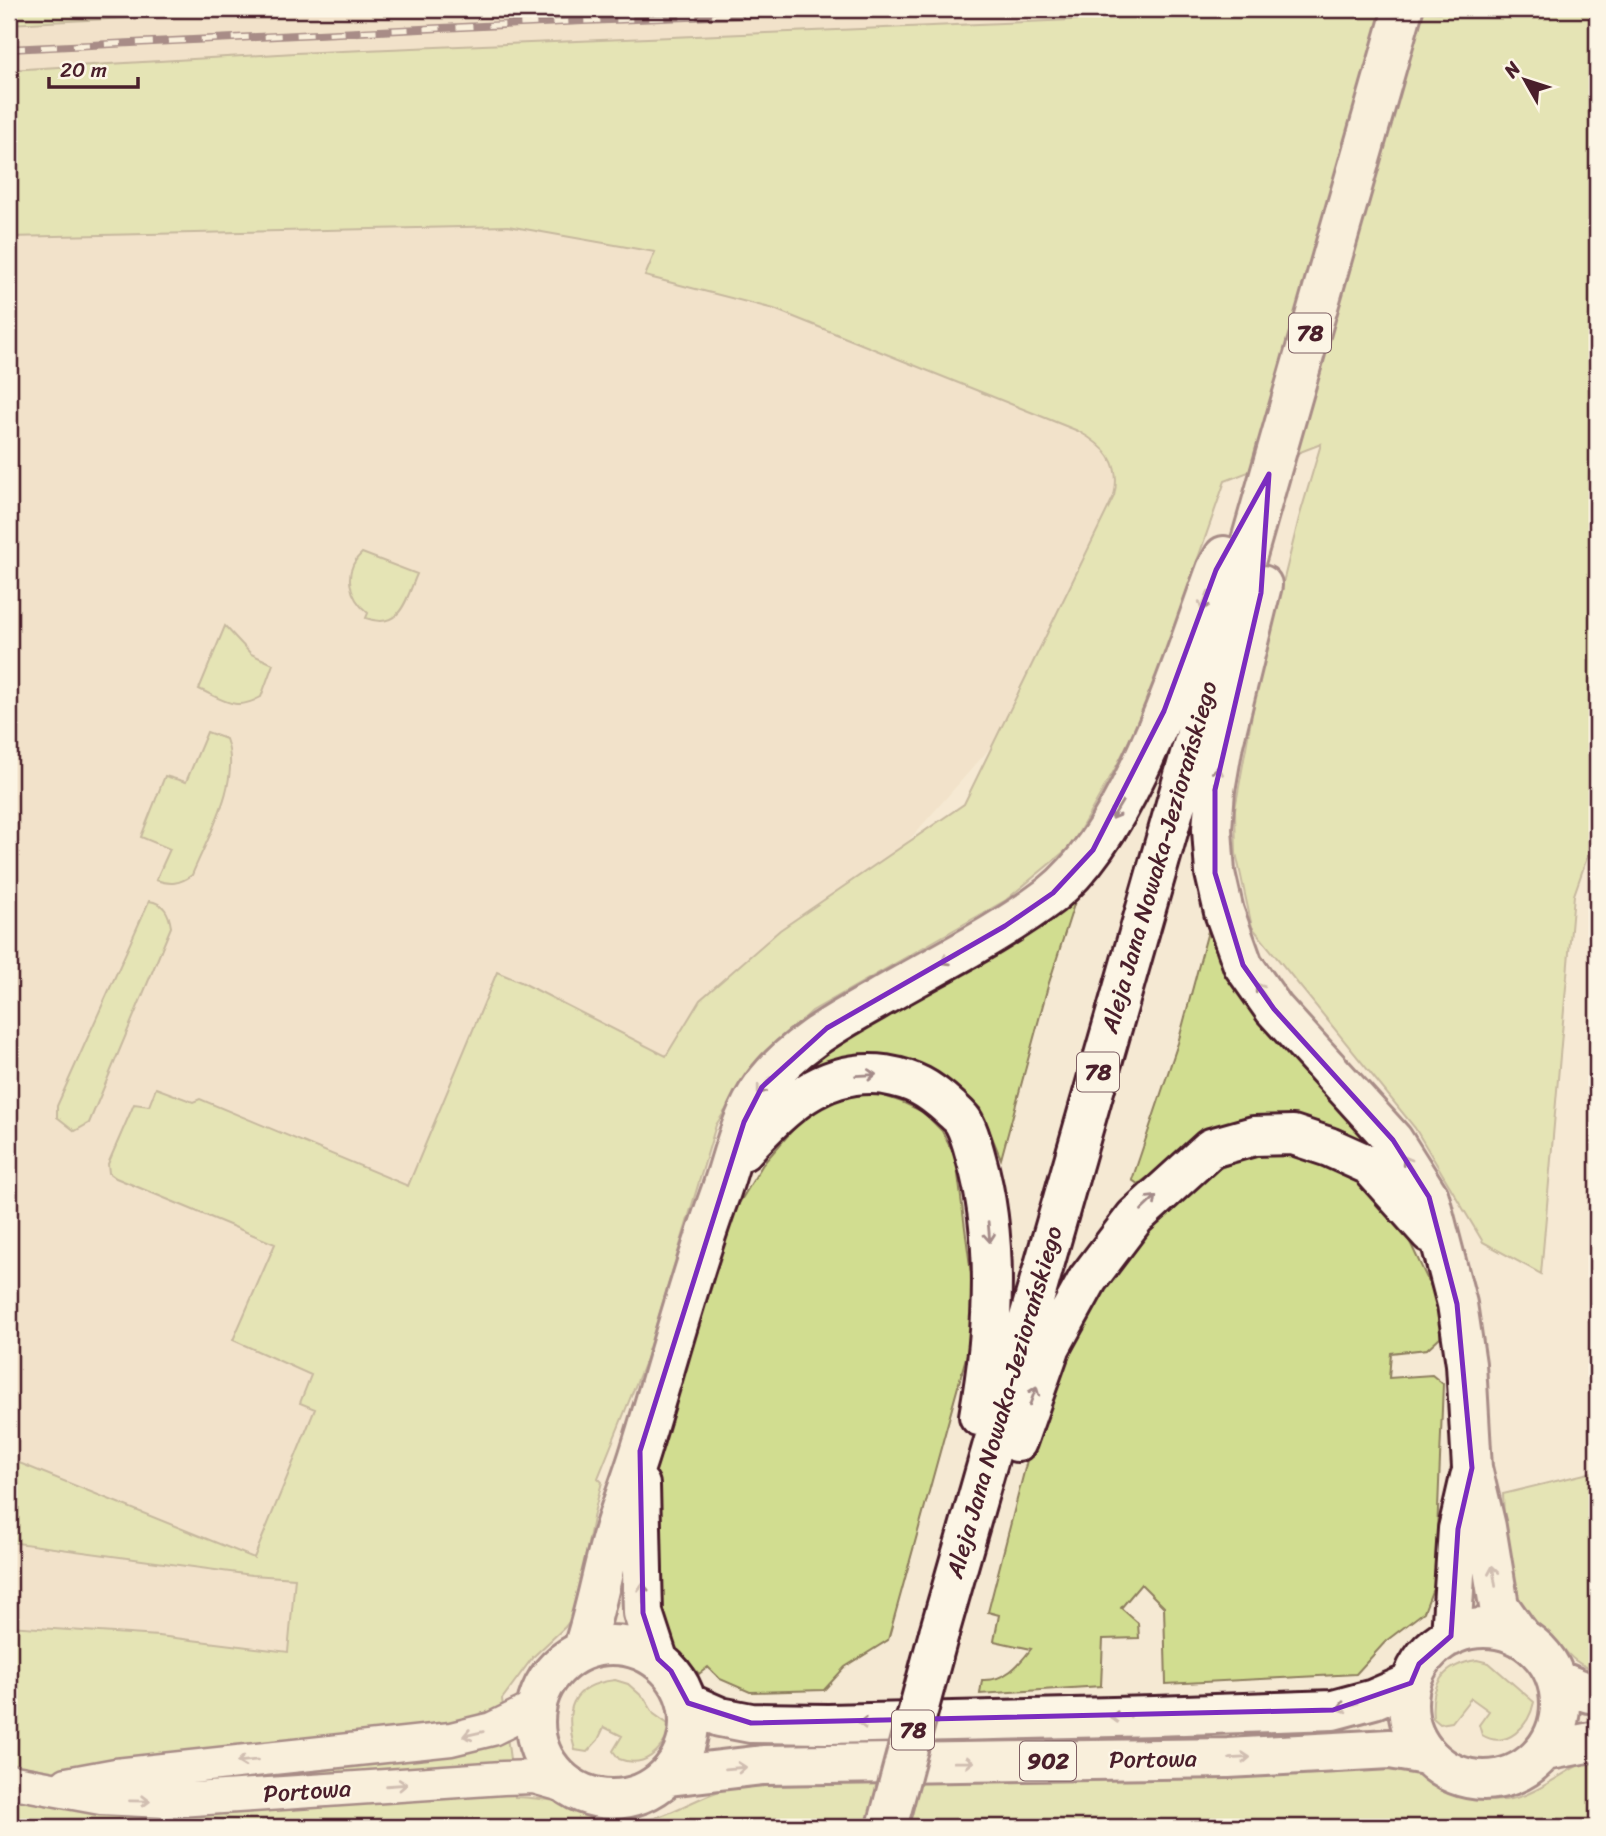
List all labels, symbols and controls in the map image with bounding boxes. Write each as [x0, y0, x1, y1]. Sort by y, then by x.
scale bar [49, 46, 138, 90]
north arrow [1490, 46, 1560, 116]
text: 20 m [60, 51, 107, 89]
text: N [1495, 53, 1530, 86]
road number: 78 [1289, 314, 1331, 352]
one-way arrow [1198, 589, 1210, 611]
street label: Aleja Jana Nowaka-Jeziorańskiego [1088, 676, 1229, 1039]
one-way arrow [1211, 765, 1224, 788]
one-way arrow [1110, 800, 1124, 820]
one-way arrow [940, 951, 960, 965]
one-way arrow [1255, 983, 1269, 1002]
road number: 78 [1077, 1052, 1119, 1092]
one-way arrow [854, 1068, 877, 1081]
one-way arrow [757, 1077, 772, 1095]
one-way arrow [1402, 1156, 1416, 1176]
one-way arrow [1141, 1195, 1158, 1212]
one-way arrow [983, 1220, 996, 1243]
street label: Aleja Jana Nowaka-Jeziorańskiego [933, 1221, 1074, 1584]
one-way arrow [1028, 1386, 1040, 1408]
one-way arrow [1487, 1565, 1500, 1588]
one-way arrow [636, 1582, 649, 1605]
one-way arrow [1336, 1701, 1358, 1714]
road number: 78 [892, 1710, 934, 1750]
one-way arrow [1108, 1711, 1131, 1724]
one-way arrow [856, 1716, 879, 1730]
one-way arrow [462, 1728, 485, 1741]
street label: Portowa [1109, 1737, 1197, 1781]
road number: 902 [1020, 1742, 1076, 1780]
one-way arrow [1228, 1751, 1251, 1764]
one-way arrow [236, 1755, 259, 1768]
one-way arrow [952, 1755, 975, 1769]
one-way arrow [725, 1761, 747, 1774]
street label: Portowa [262, 1767, 352, 1815]
one-way arrow [385, 1778, 408, 1791]
one-way arrow [128, 1794, 151, 1808]

